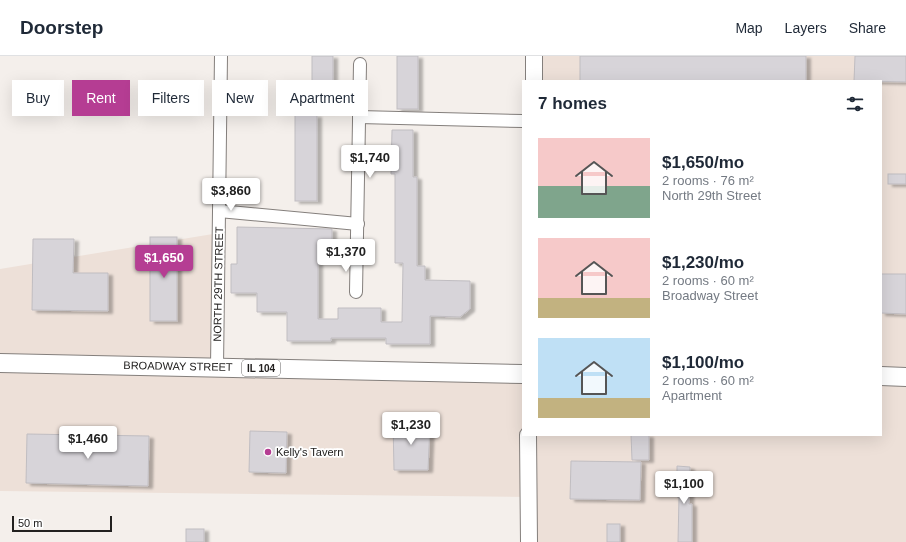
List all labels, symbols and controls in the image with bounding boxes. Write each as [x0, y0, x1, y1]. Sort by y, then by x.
text: Doorstep [20, 17, 103, 38]
text: Map [735, 20, 763, 36]
text: Layers [785, 20, 827, 36]
text: Share [849, 20, 886, 36]
chip: Buy [12, 80, 64, 116]
chip: Rent [72, 80, 130, 116]
chip: Filters [138, 80, 204, 116]
chip: New [212, 80, 268, 116]
chip: Apartment [276, 80, 368, 116]
icon: filters [844, 93, 866, 115]
text: 7 homes [538, 94, 607, 113]
pin: $1,740 [337, 145, 403, 179]
text: $1,740 [350, 150, 390, 165]
text: $1,650/mo [662, 153, 744, 172]
icon: home [570, 154, 618, 202]
text: 2 rooms · 76 m² [662, 173, 754, 188]
pin: $3,860 [198, 178, 264, 212]
text: $3,860 [211, 183, 251, 198]
text: North 29th Street [662, 188, 761, 203]
street label: NORTH 29TH STREET [211, 226, 225, 342]
pin: $1,370 [313, 239, 379, 273]
text: $1,370 [326, 244, 366, 259]
pin: $1,650 [131, 245, 197, 279]
text: $1,650 [144, 250, 184, 265]
text: $1,230/mo [662, 253, 744, 272]
icon: home [570, 254, 618, 302]
text: 2 rooms · 60 m² [662, 273, 754, 288]
text: Broadway Street [662, 288, 758, 303]
text: $1,100/mo [662, 353, 744, 372]
icon: home [570, 354, 618, 402]
street label: BROADWAY STREET [123, 359, 233, 373]
road number: IL 104 [242, 360, 280, 376]
text: 2 rooms · 60 m² [662, 373, 754, 388]
text: Apartment [662, 388, 722, 403]
pin: $1,230 [378, 412, 444, 446]
text: $1,230 [391, 417, 431, 432]
pin: $1,460 [55, 426, 121, 460]
text: $1,460 [68, 431, 108, 446]
place label: Kelly's Tavern [276, 446, 343, 458]
marker: Kelly's Tavern [263, 447, 273, 457]
pin: $1,100 [651, 471, 717, 505]
text: $1,100 [664, 476, 704, 491]
scale bar [12, 514, 112, 533]
text: 50 m [18, 517, 42, 529]

